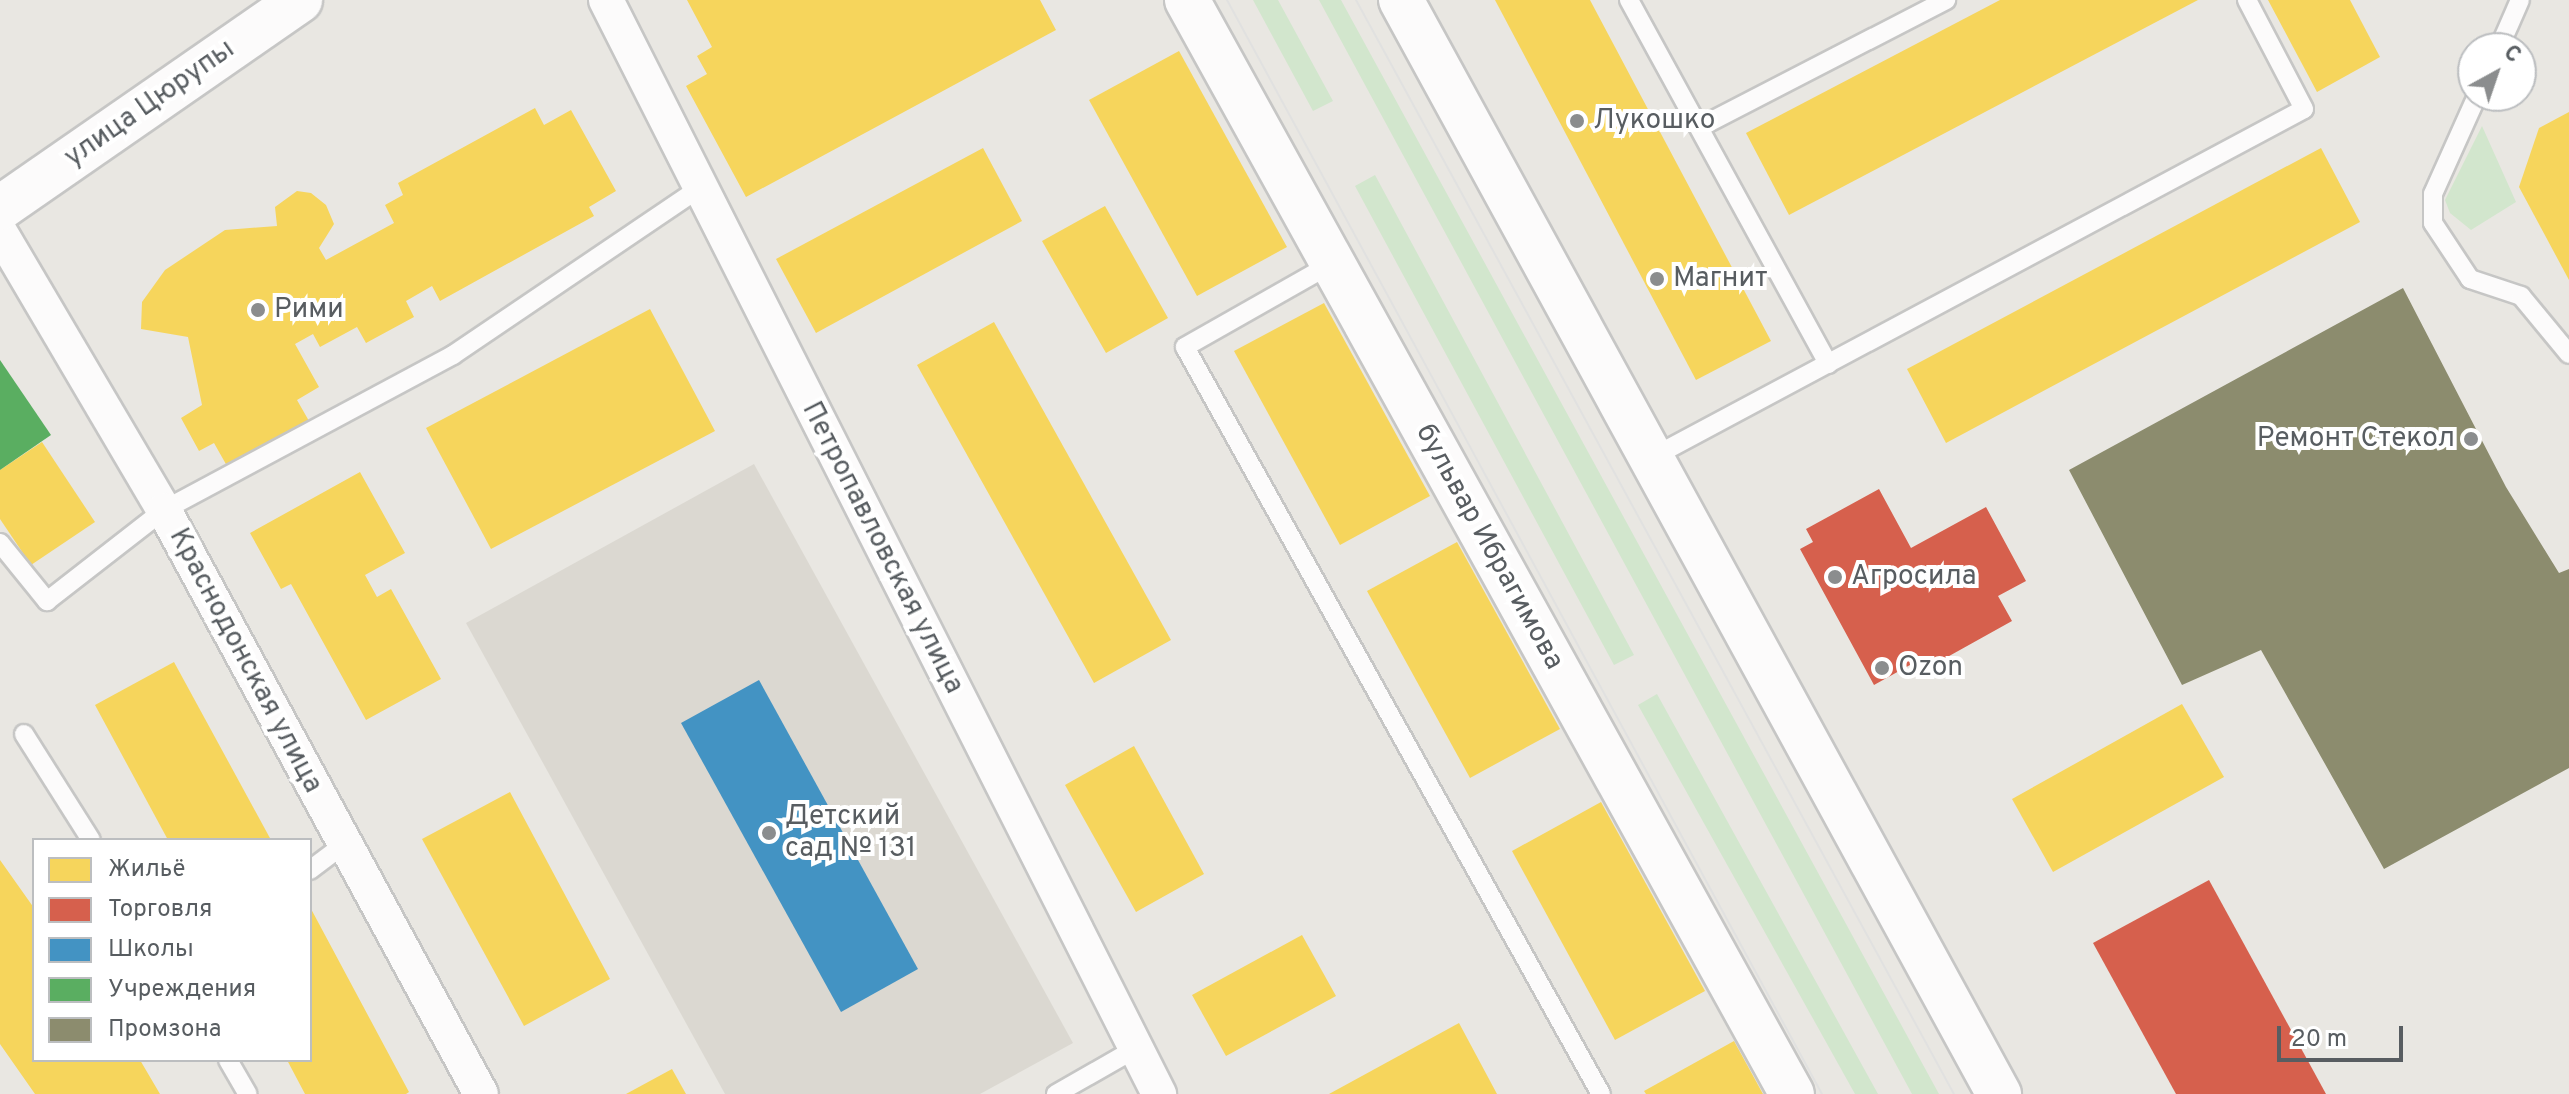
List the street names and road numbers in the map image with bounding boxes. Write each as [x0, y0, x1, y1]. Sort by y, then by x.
street label: улица Цюрупы [59, 33, 241, 175]
street label: Петропавловская улица [794, 396, 970, 700]
street label: бульвар Ибрагимова [1408, 418, 1570, 676]
street label: Краснодонская улица [161, 523, 329, 799]

